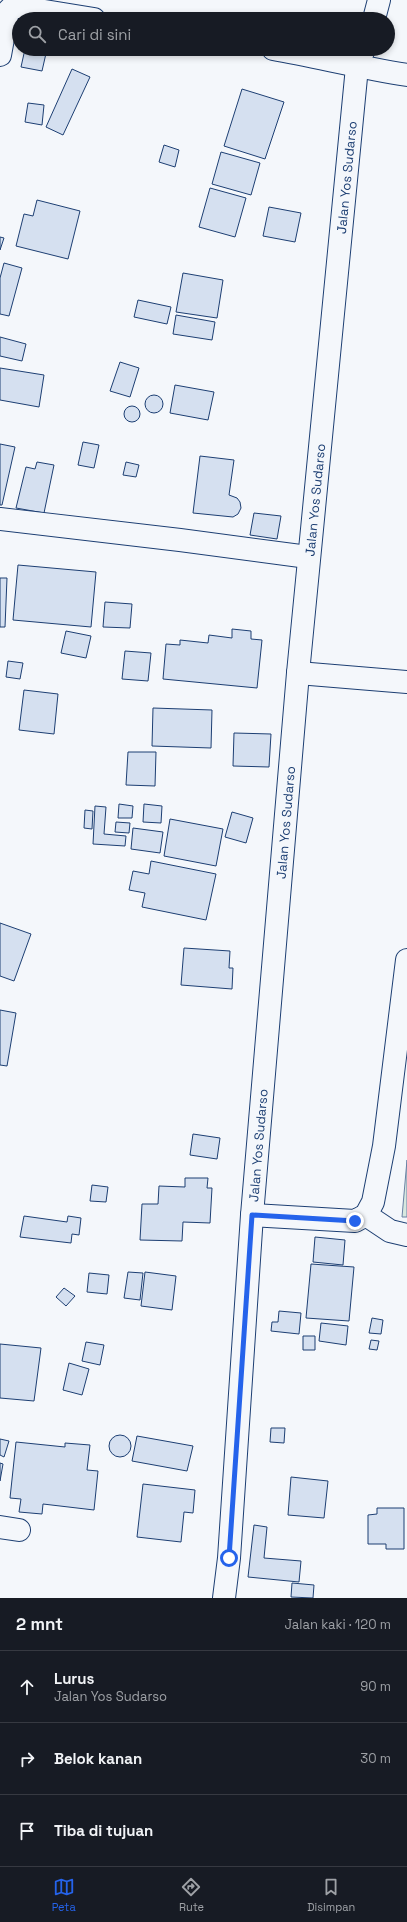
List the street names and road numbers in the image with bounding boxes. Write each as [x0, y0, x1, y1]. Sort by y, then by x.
street label: Jalan Yos Sudarso [332, 120, 360, 235]
street label: Jalan Yos Sudarso [301, 443, 329, 557]
street label: Jalan Yos Sudarso [272, 765, 299, 880]
street label: Jalan Yos Sudarso [245, 1088, 271, 1202]

